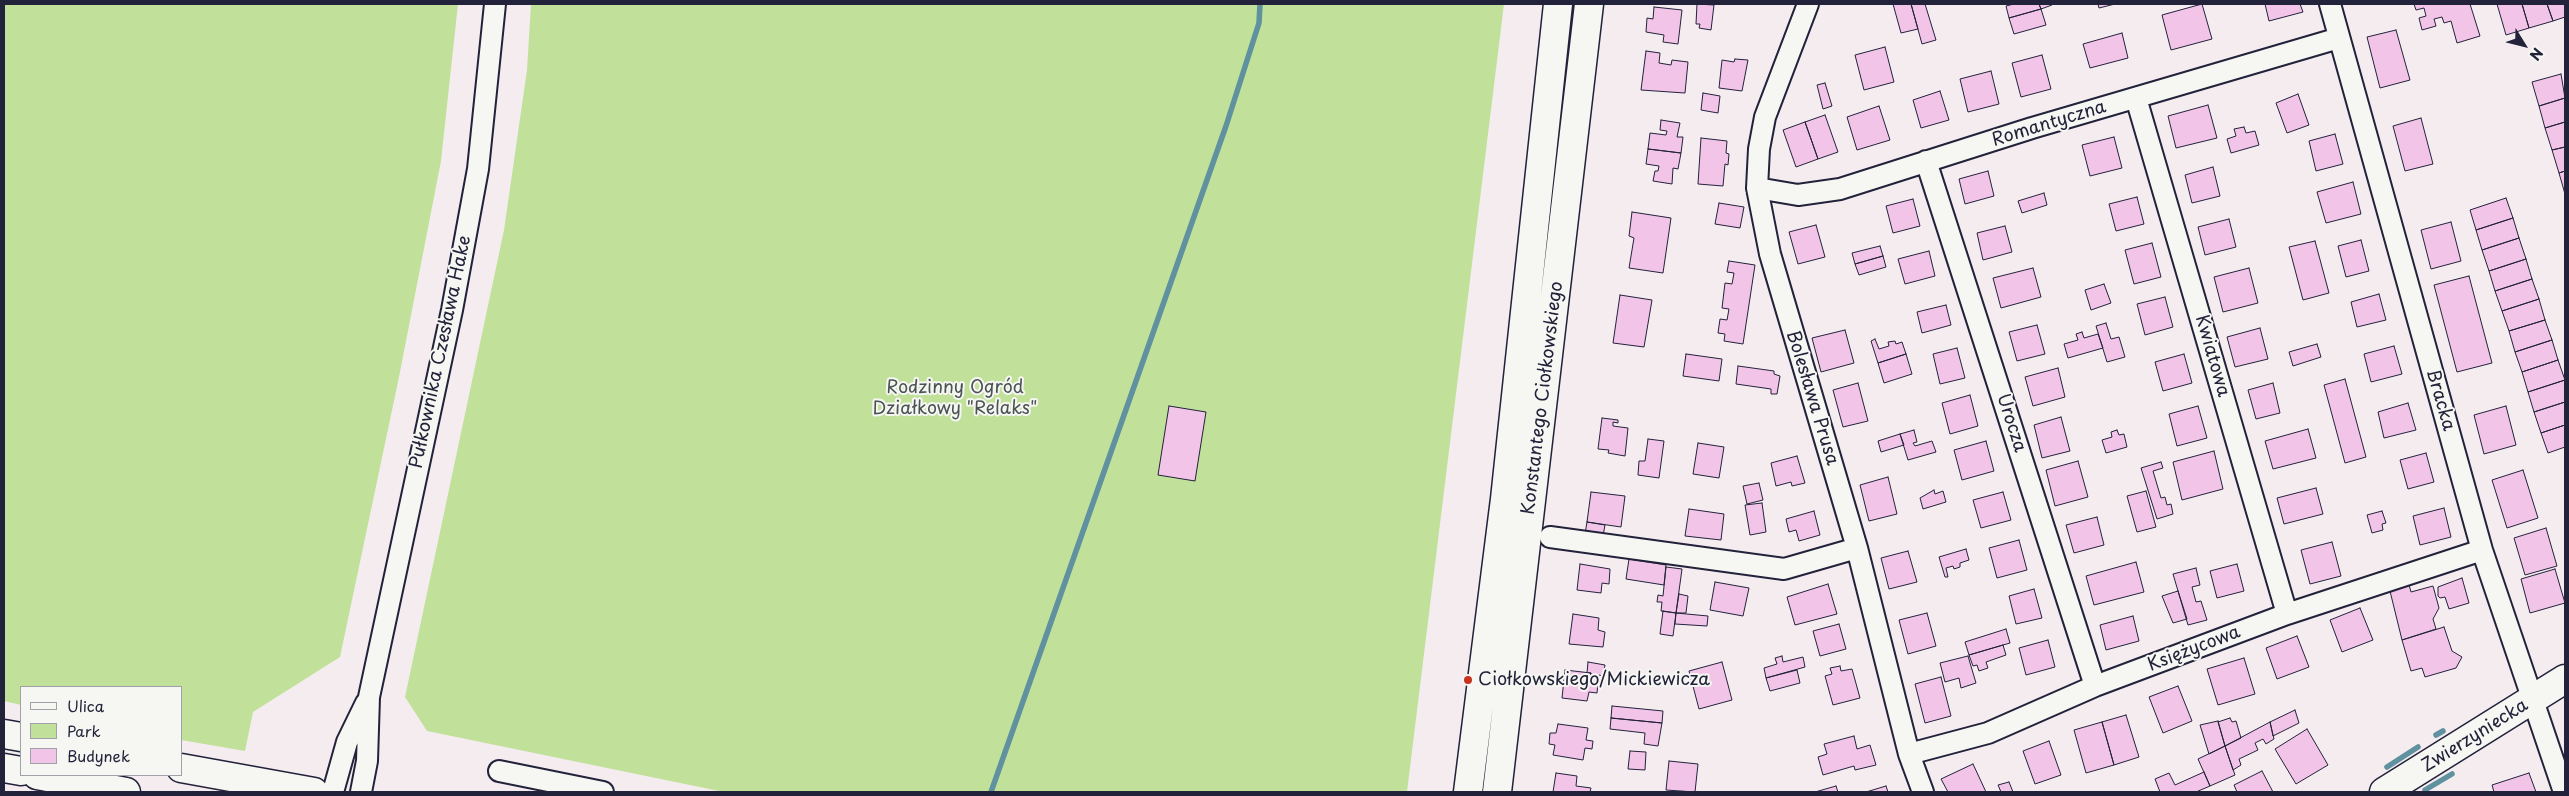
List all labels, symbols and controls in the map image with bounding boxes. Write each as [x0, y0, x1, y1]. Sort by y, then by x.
north arrow [2499, 20, 2549, 70]
text: N [2525, 43, 2548, 65]
street label: Romantyczna [1989, 96, 2109, 152]
street label: Pułkownika Czesława Hake [406, 234, 476, 470]
street label: Konstantego Ciołkowskiego [1518, 280, 1568, 516]
street label: Kwiatowa [2190, 313, 2234, 399]
street label: Bolesława Prusa [1781, 328, 1843, 468]
street label: Bracka [2421, 367, 2459, 433]
park label: Rodzinny Ogród Działkowy "Relaks" [873, 377, 1037, 419]
street label: Urocza [1991, 391, 2031, 455]
street label: Księżycowa [2145, 622, 2243, 676]
place label: Ciołkowskiego/Mickiewicza [1478, 669, 1710, 691]
marker: Ciołkowskiego/Mickiewicza [1462, 674, 1474, 686]
legend [20, 686, 182, 776]
text: Ulica [67, 694, 104, 717]
street label: Zwierzyniecka [2418, 695, 2532, 777]
text: Park [67, 719, 101, 742]
text: Budynek [67, 744, 130, 767]

